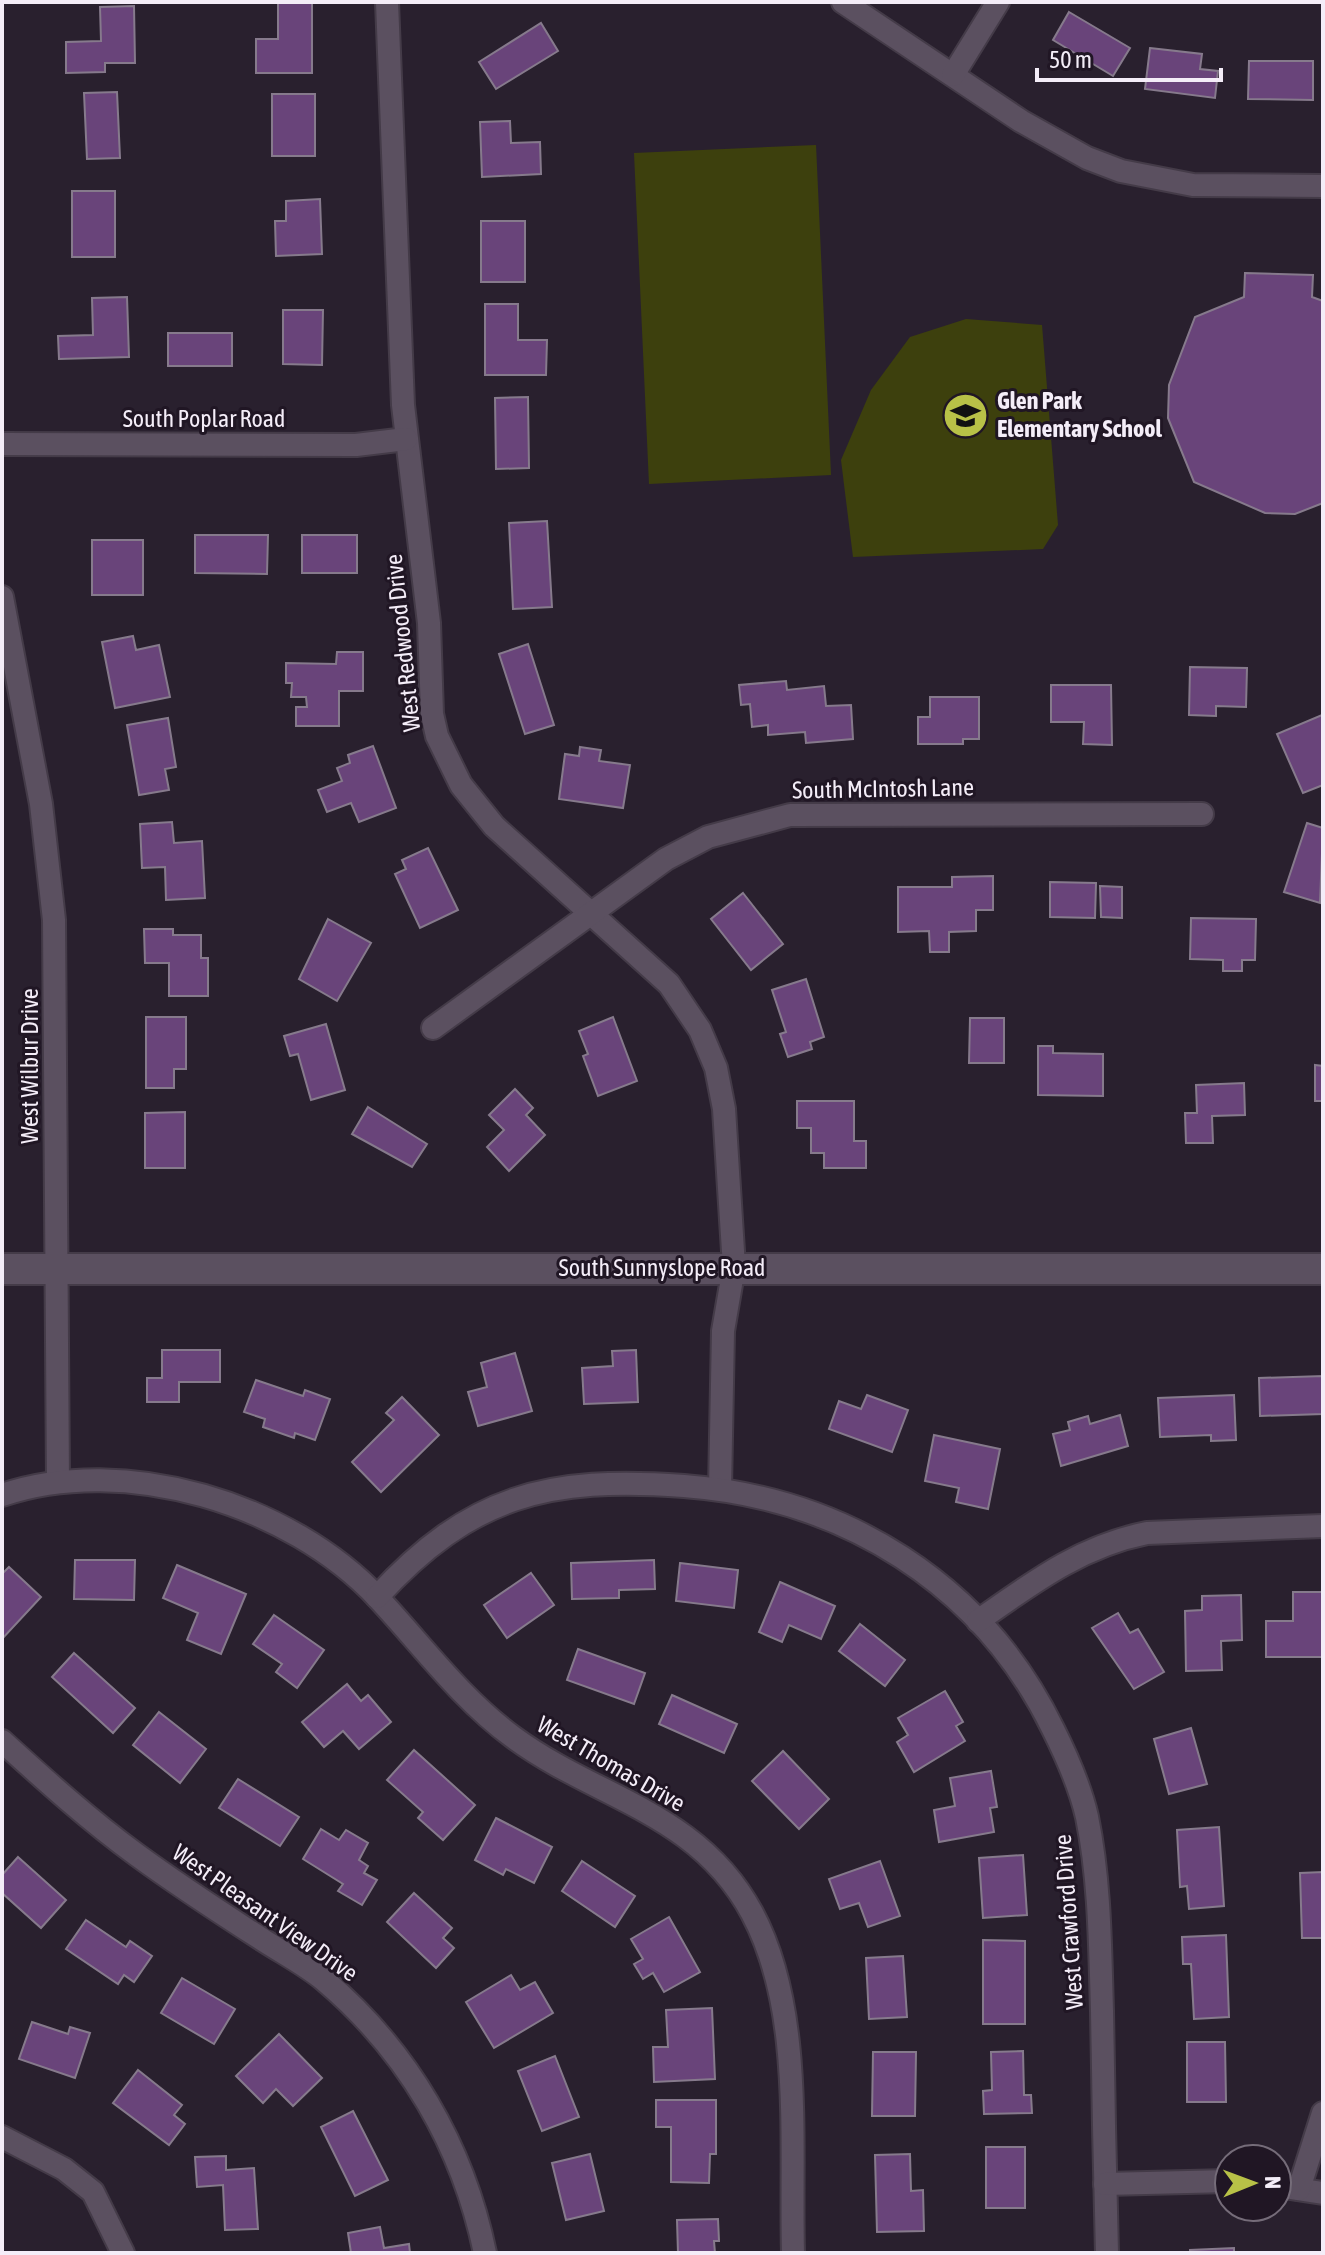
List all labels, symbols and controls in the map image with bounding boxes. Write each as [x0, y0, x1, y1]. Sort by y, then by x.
scale bar [1037, 32, 1221, 82]
text: 50 m [1049, 46, 1092, 73]
place label: Glen Park Elementary School [997, 387, 1163, 442]
school or university icon: Glen Park Elementary School [942, 391, 990, 439]
street label: South Poplar Road [123, 405, 285, 432]
street label: West Redwood Drive [380, 553, 425, 733]
street label: South McIntosh Lane [792, 773, 974, 804]
street label: West Wilbur Drive [16, 988, 43, 1144]
street label: South Sunnyslope Road [559, 1254, 765, 1281]
street label: West Thomas Drive [533, 1710, 690, 1817]
street label: West Crawford Drive [1049, 1834, 1088, 2010]
street label: West Pleasant View Drive [168, 1838, 363, 1987]
north arrow [1213, 2143, 1293, 2223]
text: N [1260, 2176, 1286, 2189]

